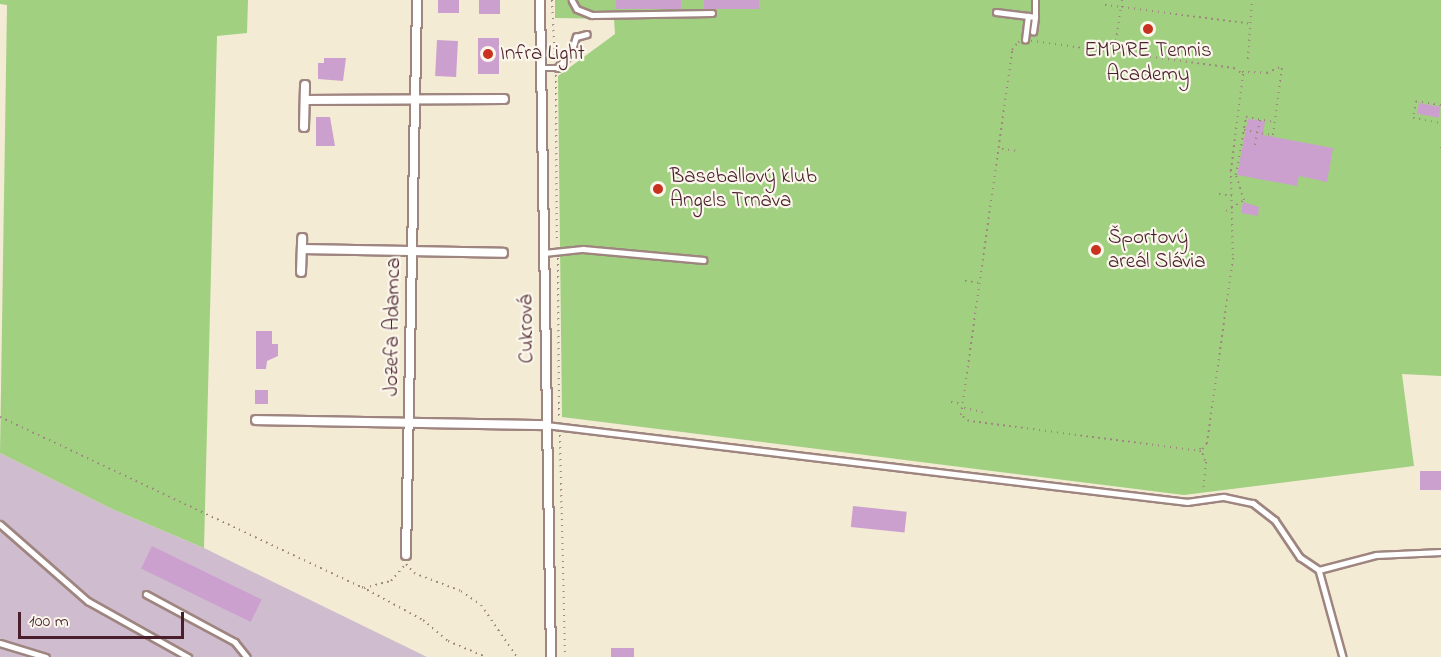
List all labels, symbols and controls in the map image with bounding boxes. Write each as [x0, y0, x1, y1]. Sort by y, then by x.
marker: EMPIRE Tennis Academy [1141, 22, 1155, 36]
place label: EMPIRE Tennis Academy [1084, 38, 1212, 88]
place label: Infra Light [500, 41, 585, 67]
marker: Infra Light [481, 47, 495, 61]
place label: Baseballový klub Angels Trnava [670, 164, 817, 214]
marker: Baseballový klub Angels Trnava [651, 182, 665, 196]
place label: Športový areál Slávia [1108, 225, 1206, 275]
marker: Športový areál Slávia [1089, 243, 1103, 257]
street label: Jozefa Adamca [379, 257, 407, 397]
street label: Cukrová [514, 294, 540, 364]
scale bar [21, 600, 188, 638]
text: 100 m [29, 609, 69, 635]

